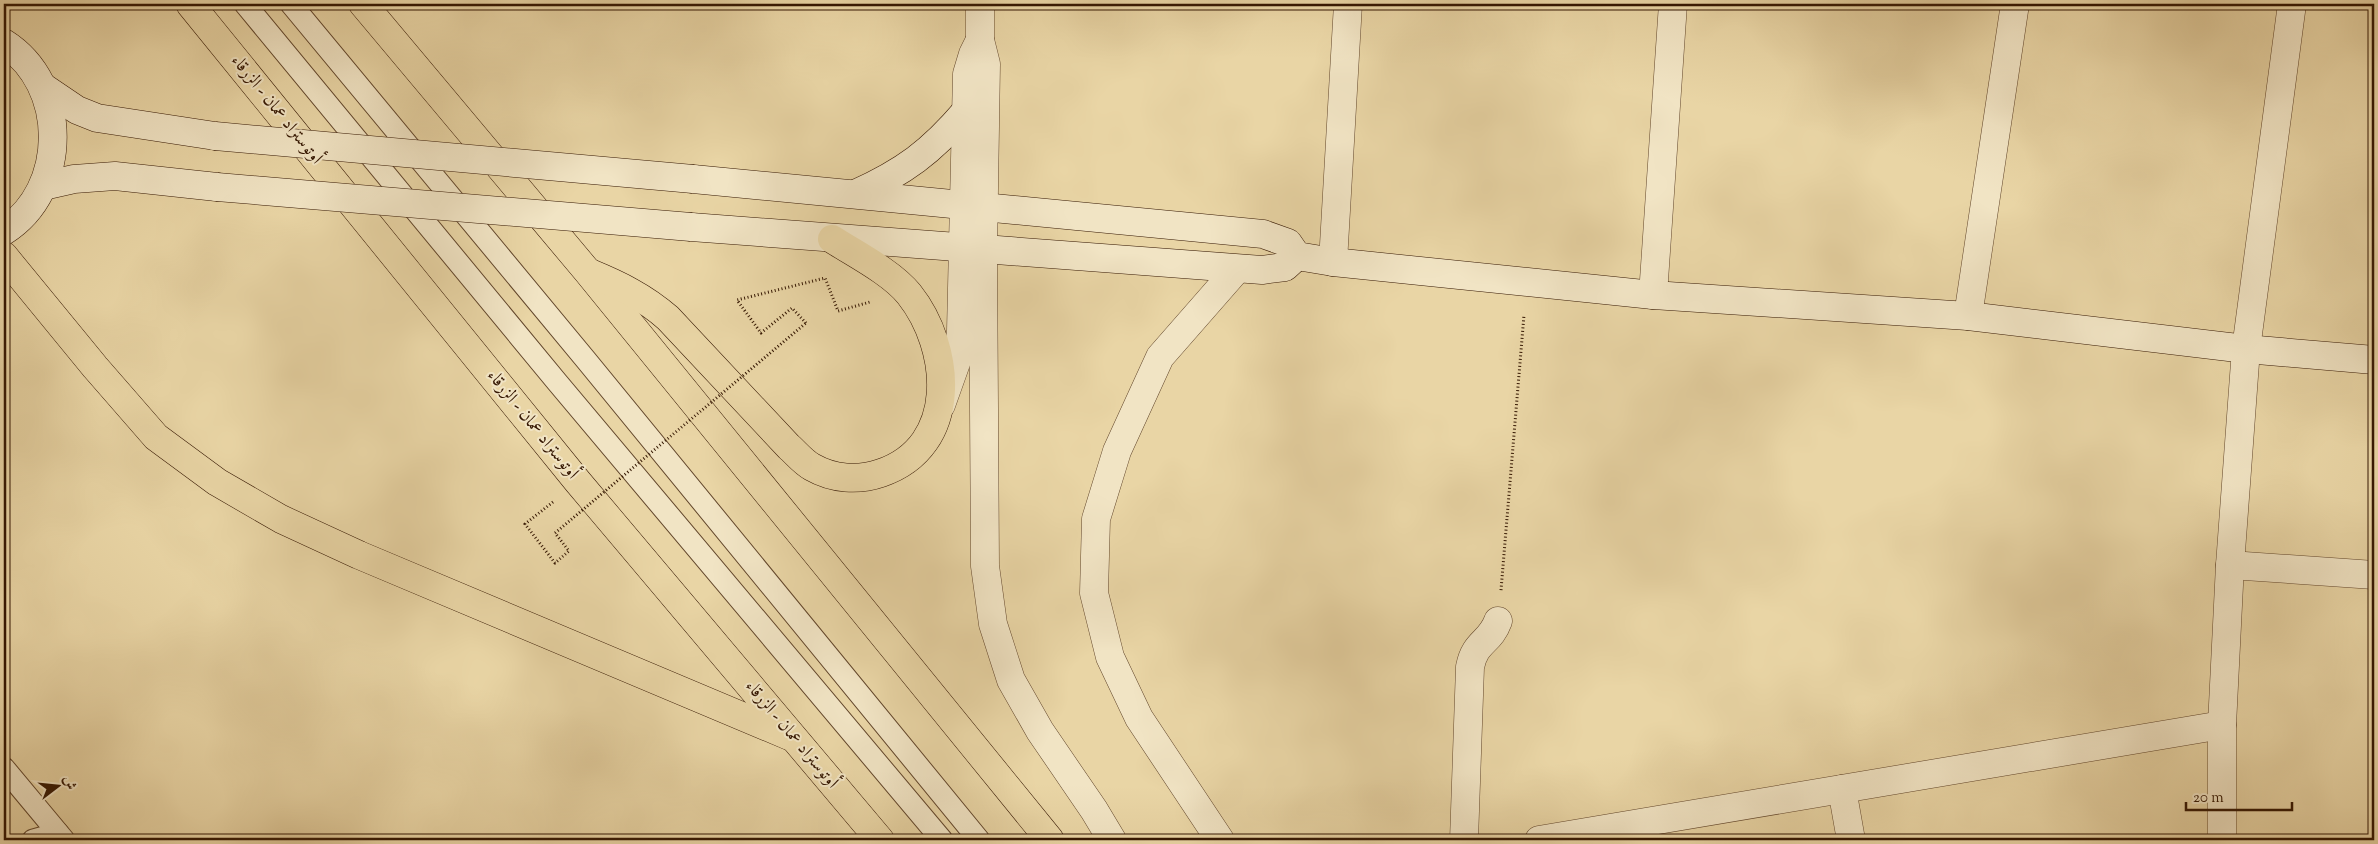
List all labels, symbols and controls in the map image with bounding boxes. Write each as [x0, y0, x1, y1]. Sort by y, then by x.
street label: أوتوستراد عمان - الزرقاء [224, 48, 330, 171]
street label: أوتوستراد عمان - الزرقاء [480, 363, 586, 486]
street label: أوتوستراد عمان - الزرقاء [738, 674, 846, 795]
north arrow [32, 762, 82, 812]
text: ش [57, 774, 80, 793]
scale bar [2186, 779, 2292, 811]
text: 20 m [2193, 788, 2224, 809]

